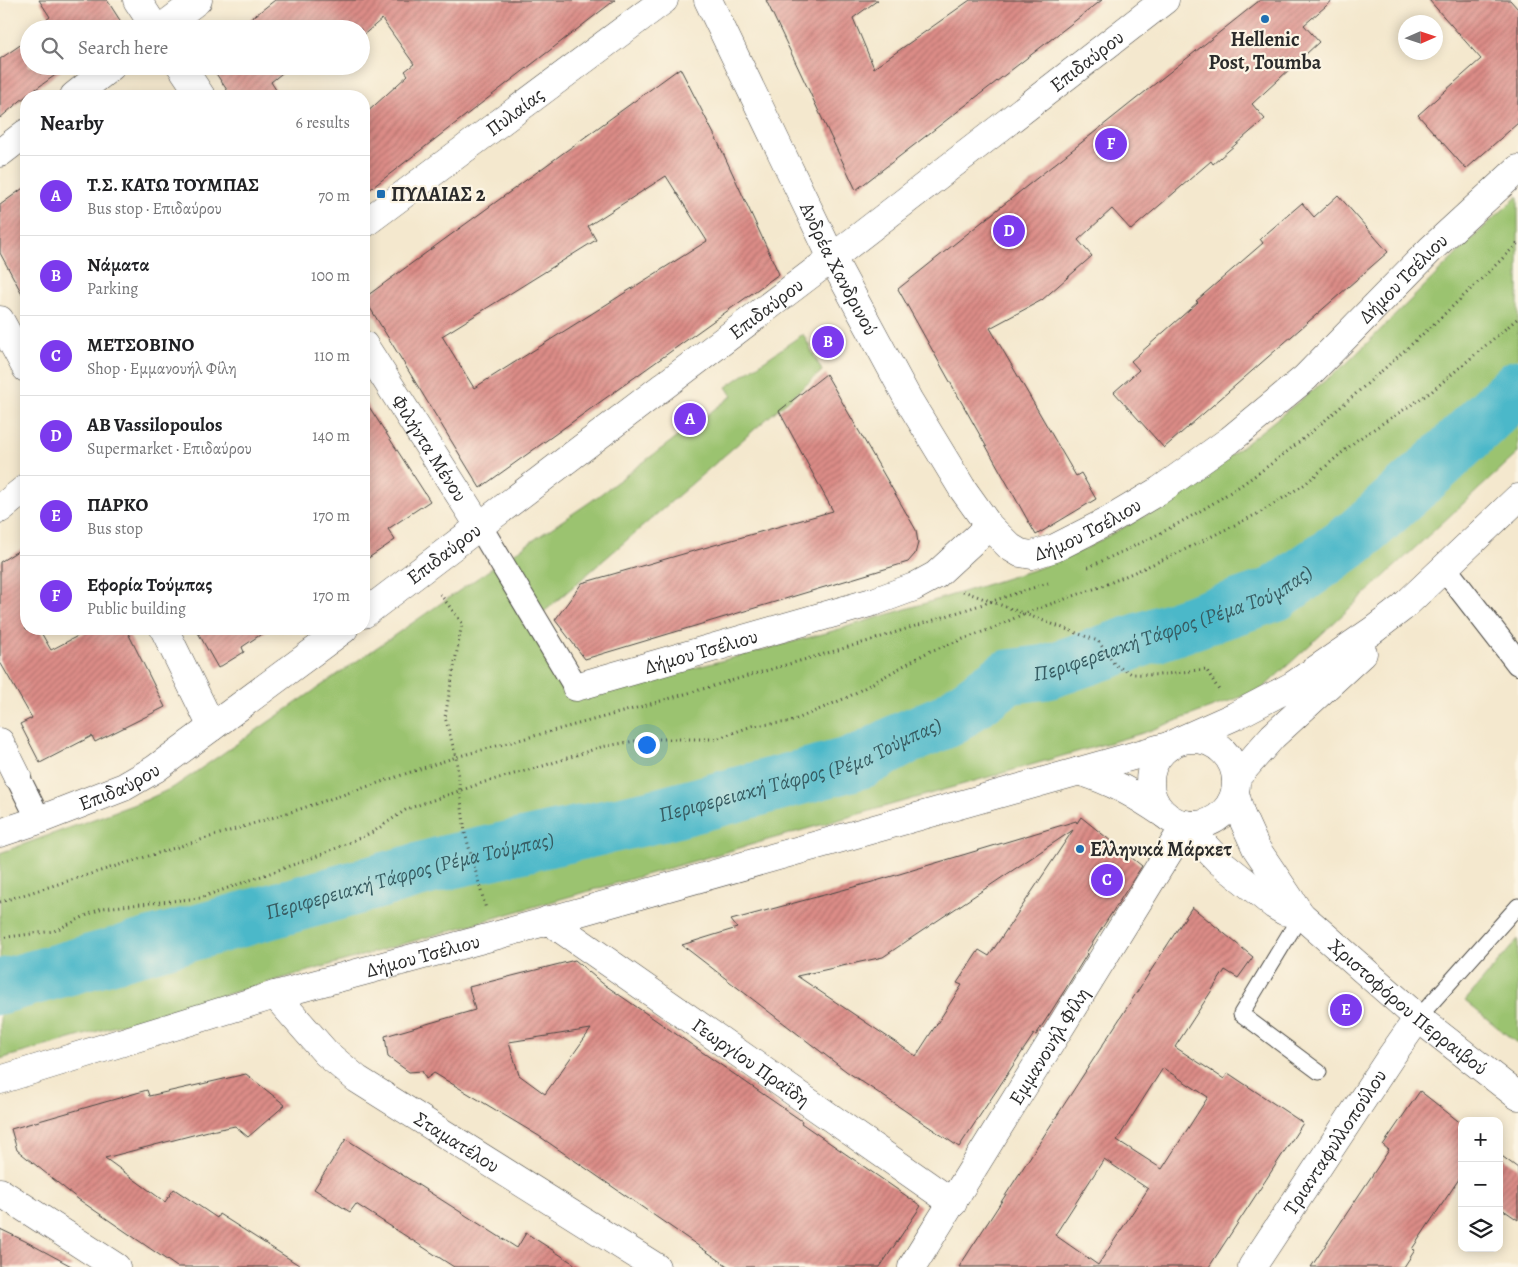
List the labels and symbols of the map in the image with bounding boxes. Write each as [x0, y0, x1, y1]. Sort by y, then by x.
marker: Hellenic Post, Toumba [1259, 13, 1271, 25]
north arrow [1398, 15, 1443, 60]
street label: Επιδαύρου [1044, 24, 1129, 98]
place label: Hellenic Post, Toumba [1209, 26, 1322, 76]
street label: Πυλαίας [480, 81, 549, 142]
pin: F [1095, 125, 1127, 163]
place label: ΠΥΛΑΙΑΣ 2 [391, 181, 486, 208]
marker: ΠΥΛΑΙΑΣ 2 [375, 188, 387, 200]
street label: Ανδρέα Χανδρινού [793, 197, 885, 340]
pin: D [993, 212, 1025, 250]
street label: Δήμου Τσέλιου [1352, 227, 1453, 329]
street label: Επιδαύρου [723, 271, 809, 345]
pin: B [812, 323, 844, 361]
street label: Φιλήντα Μένου [385, 389, 474, 507]
pin: A [674, 400, 706, 438]
street label: Δήμου Τσέλιου [1031, 491, 1146, 567]
street label: Επιδαύρου [401, 516, 486, 591]
water label: Περιφερειακή Τάφρος (Ρέμα Τούμπας) [1032, 558, 1318, 688]
street label: Δήμου Τσέλιου [641, 622, 761, 680]
water label: Περιφερειακή Τάφρος (Ρέμα Τούμπας) [655, 710, 946, 829]
your location [634, 732, 660, 758]
street label: Επιδαύρου [75, 756, 165, 817]
water label: Περιφερειακή Τάφρος (Ρέμα Τούμπας) [262, 825, 557, 926]
place label: Ελληνικά Μάρκετ [1090, 836, 1232, 863]
marker: Ελληνικά Μάρκετ [1074, 843, 1086, 855]
pin: C [1091, 861, 1123, 899]
street label: Δήμου Τσέλιου [363, 927, 483, 983]
street label: Χριστοφόρου Περραιβού [1323, 932, 1494, 1081]
street label: Εμμανουήλ Φίλη [1002, 982, 1095, 1110]
pin: E [1330, 991, 1362, 1029]
street label: Γεωργίου Πραΐδη [687, 1011, 816, 1113]
street label: Τριανταφυλλοπούλου [1277, 1064, 1393, 1220]
street label: Σταματέλου [409, 1105, 505, 1179]

